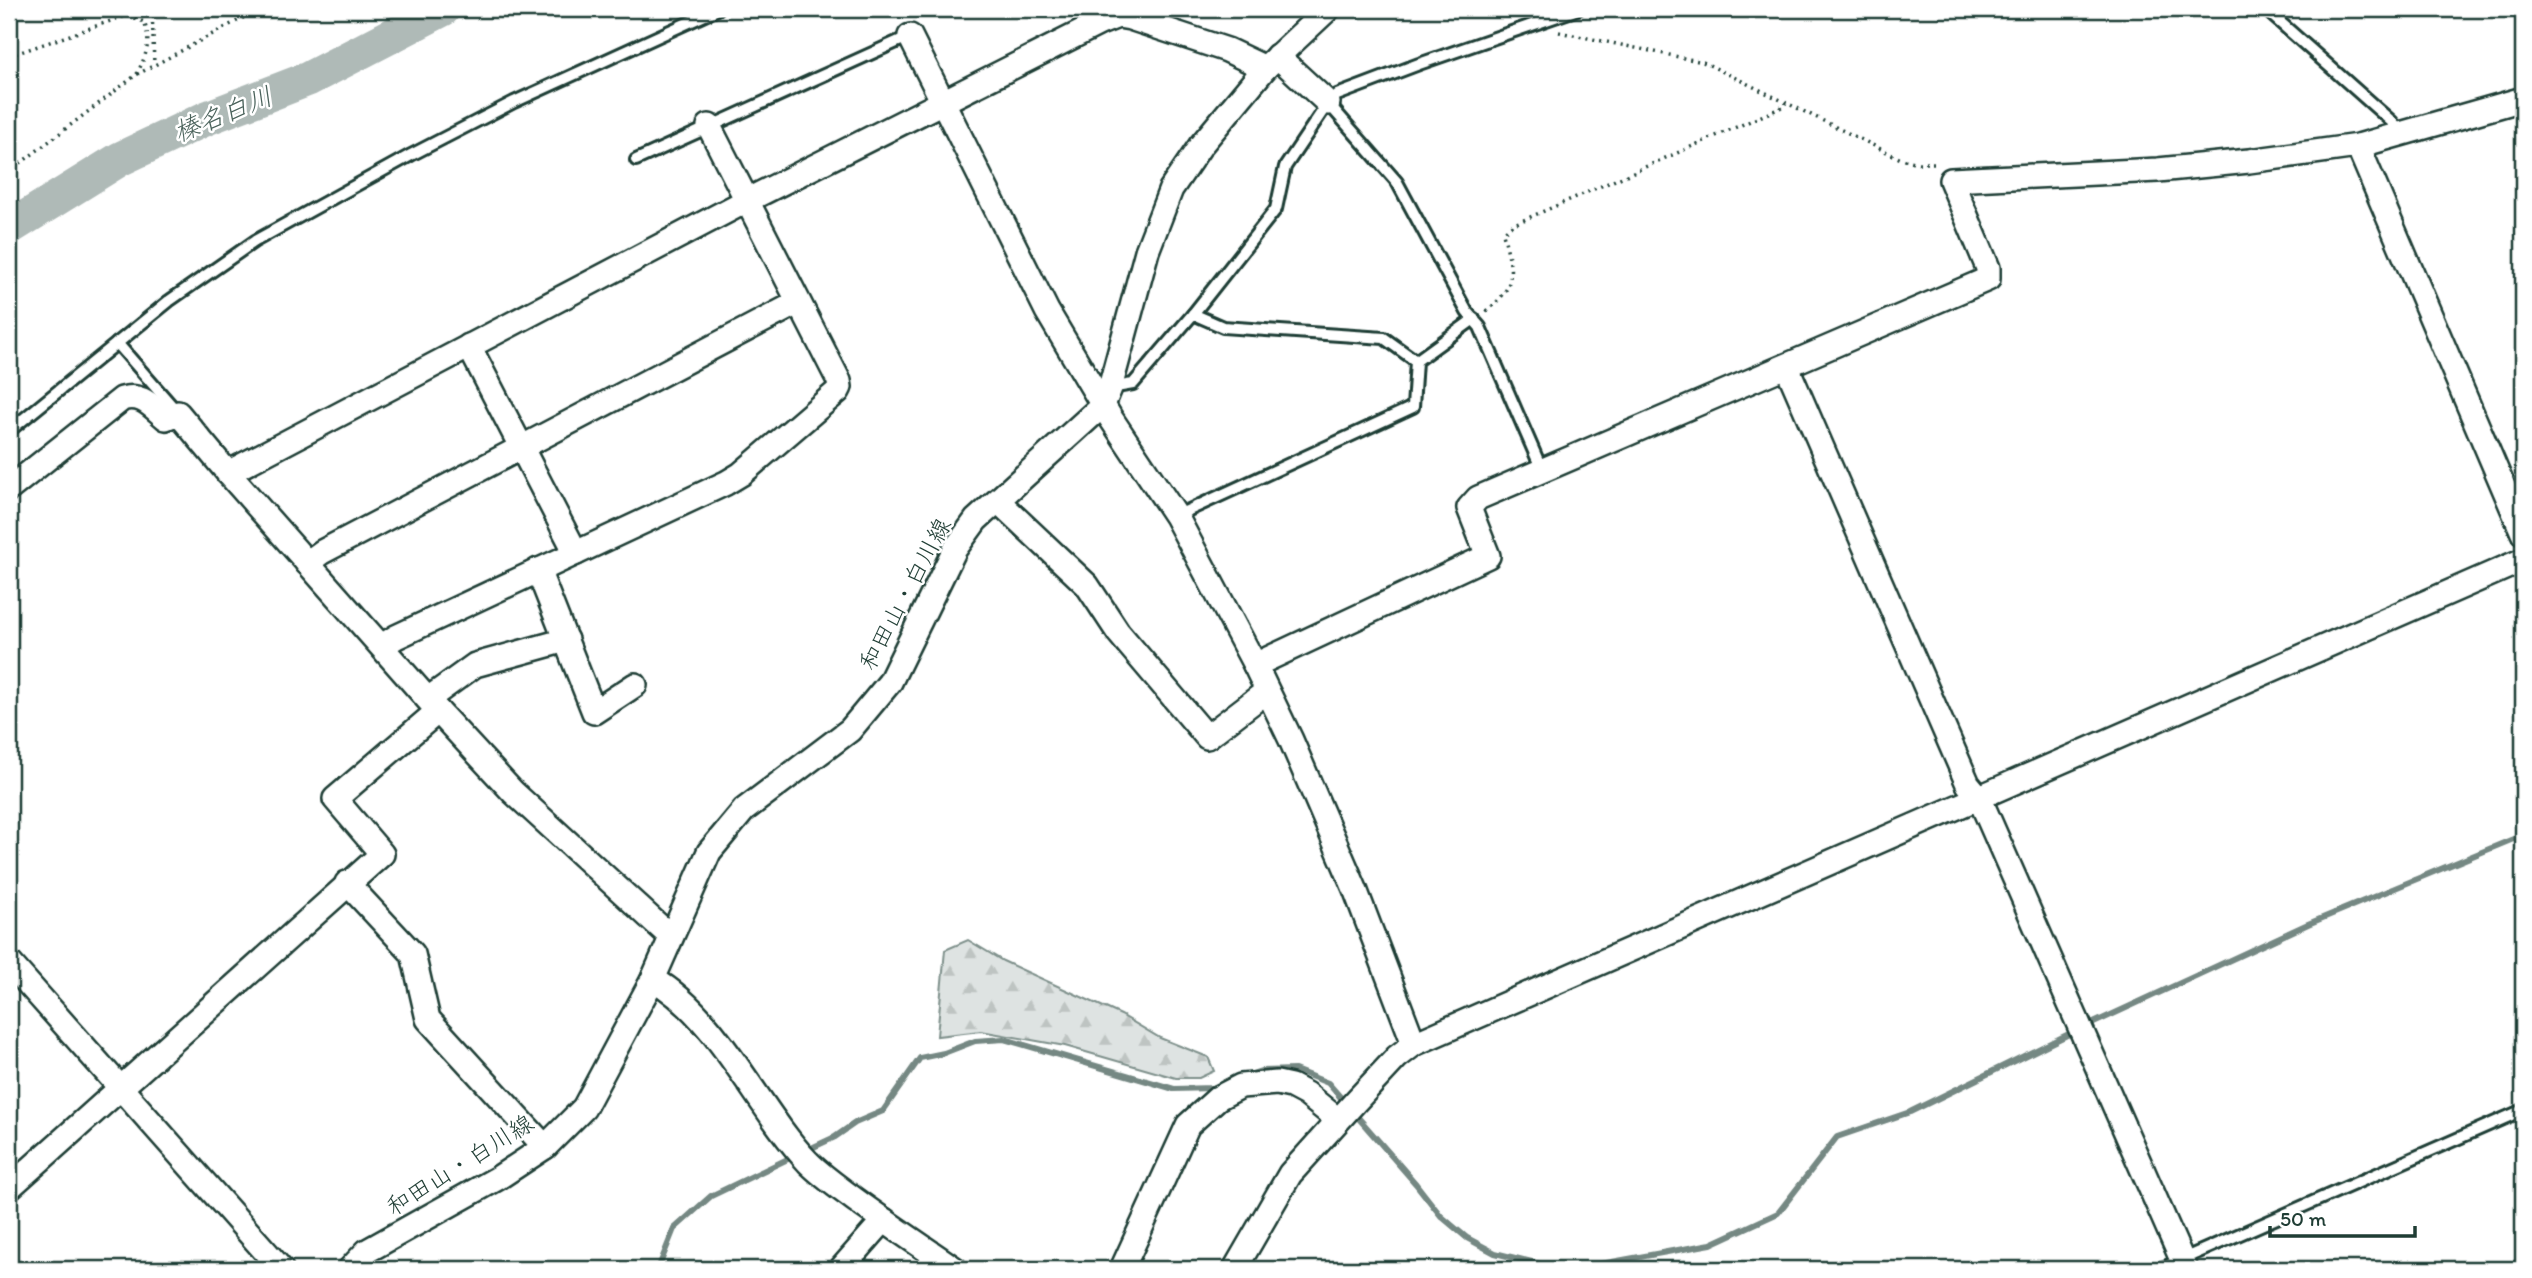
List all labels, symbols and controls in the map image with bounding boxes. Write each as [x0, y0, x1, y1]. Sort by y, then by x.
water label: 榛名白川 [169, 80, 277, 148]
street label: 和田山・白川線 [852, 513, 957, 675]
street label: 和田山・白川線 [381, 1108, 539, 1221]
scale bar [2270, 1194, 2415, 1238]
text: 50 m [2280, 1206, 2327, 1231]

